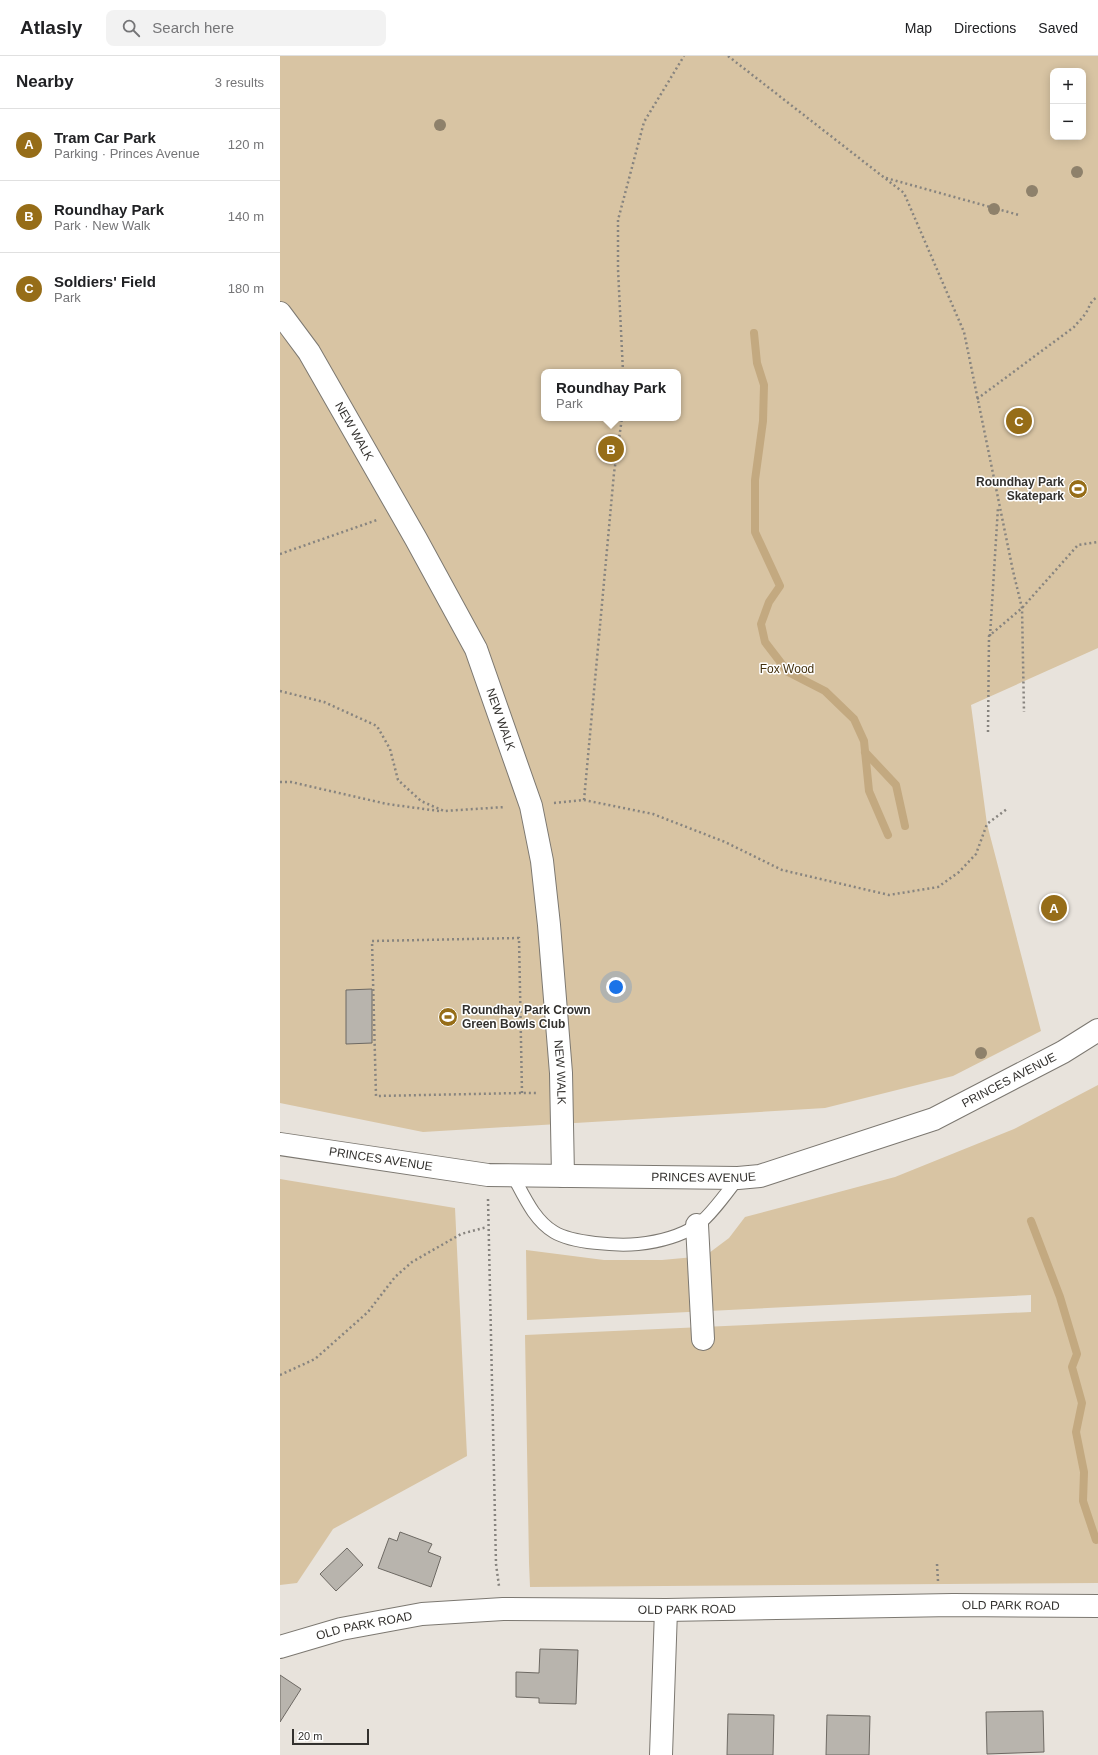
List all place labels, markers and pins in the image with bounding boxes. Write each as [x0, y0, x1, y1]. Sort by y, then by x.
pin: C [1006, 406, 1032, 436]
pin: B [598, 434, 624, 464]
place label: Roundhay Park Skatepark [976, 475, 1064, 503]
sports icon: Roundhay Park Skatepark [1067, 478, 1089, 500]
pin: A [1041, 893, 1067, 923]
place label: Roundhay Park Crown Green Bowls Club [462, 1003, 591, 1031]
sports icon: Roundhay Park Crown Green Bowls Club [437, 1006, 459, 1028]

